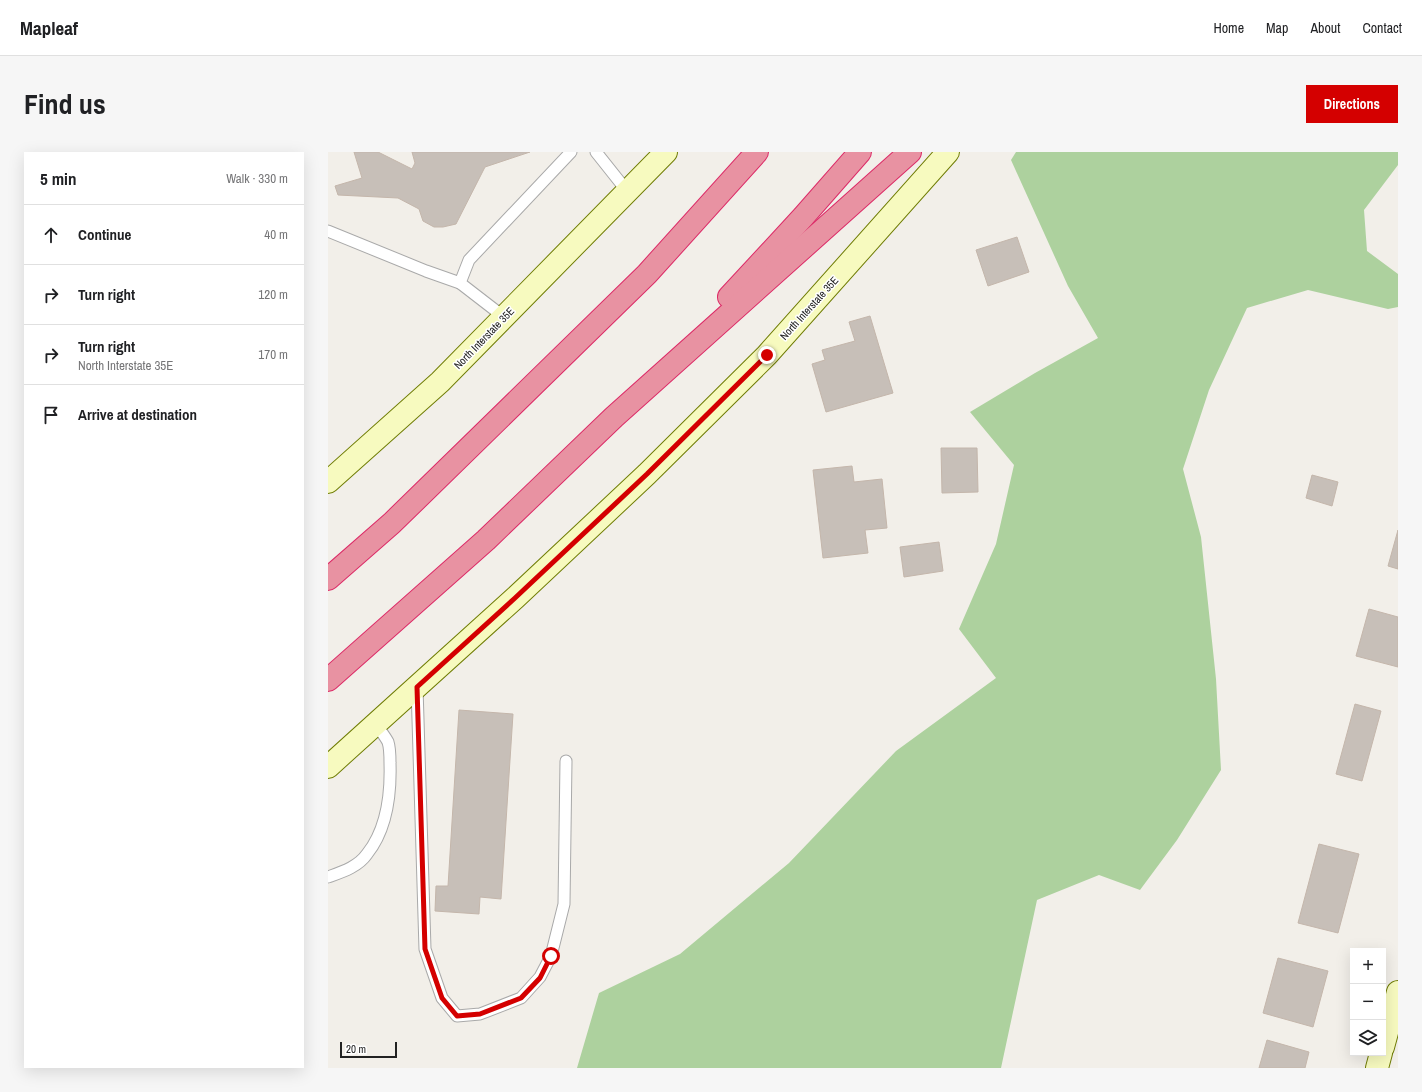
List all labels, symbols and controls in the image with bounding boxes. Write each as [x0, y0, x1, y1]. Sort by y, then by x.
text: Mapleaf [20, 15, 78, 41]
text: Home [1213, 19, 1244, 37]
text: Map [1266, 19, 1288, 37]
text: About [1310, 19, 1340, 37]
text: Contact [1362, 19, 1402, 37]
text: Find us [24, 85, 106, 123]
button: Directions [1306, 85, 1398, 123]
text: 5 min [40, 167, 76, 190]
text: Walk · 330 m [226, 170, 288, 187]
icon: ahead [40, 224, 62, 246]
text: Continue [78, 224, 131, 245]
text: 40 m [264, 226, 288, 243]
street label: North Interstate 35E [777, 273, 841, 343]
icon: right [40, 284, 62, 306]
text: Turn right [78, 284, 135, 305]
text: 120 m [258, 286, 288, 303]
street label: North Interstate 35E [451, 304, 517, 372]
text: Turn right [78, 336, 135, 357]
icon: right [40, 344, 62, 366]
text: 170 m [258, 346, 288, 363]
route end [758, 346, 776, 364]
text: North Interstate 35E [78, 357, 173, 374]
icon: arrive [40, 404, 62, 426]
text: Arrive at destination [78, 404, 197, 425]
route start [542, 947, 560, 965]
map controls [1350, 948, 1386, 1056]
button: + [1350, 948, 1386, 984]
button: − [1350, 984, 1386, 1020]
button: layers [1350, 1020, 1386, 1056]
scale bar [340, 1040, 397, 1059]
text: 20 m [346, 1042, 366, 1056]

